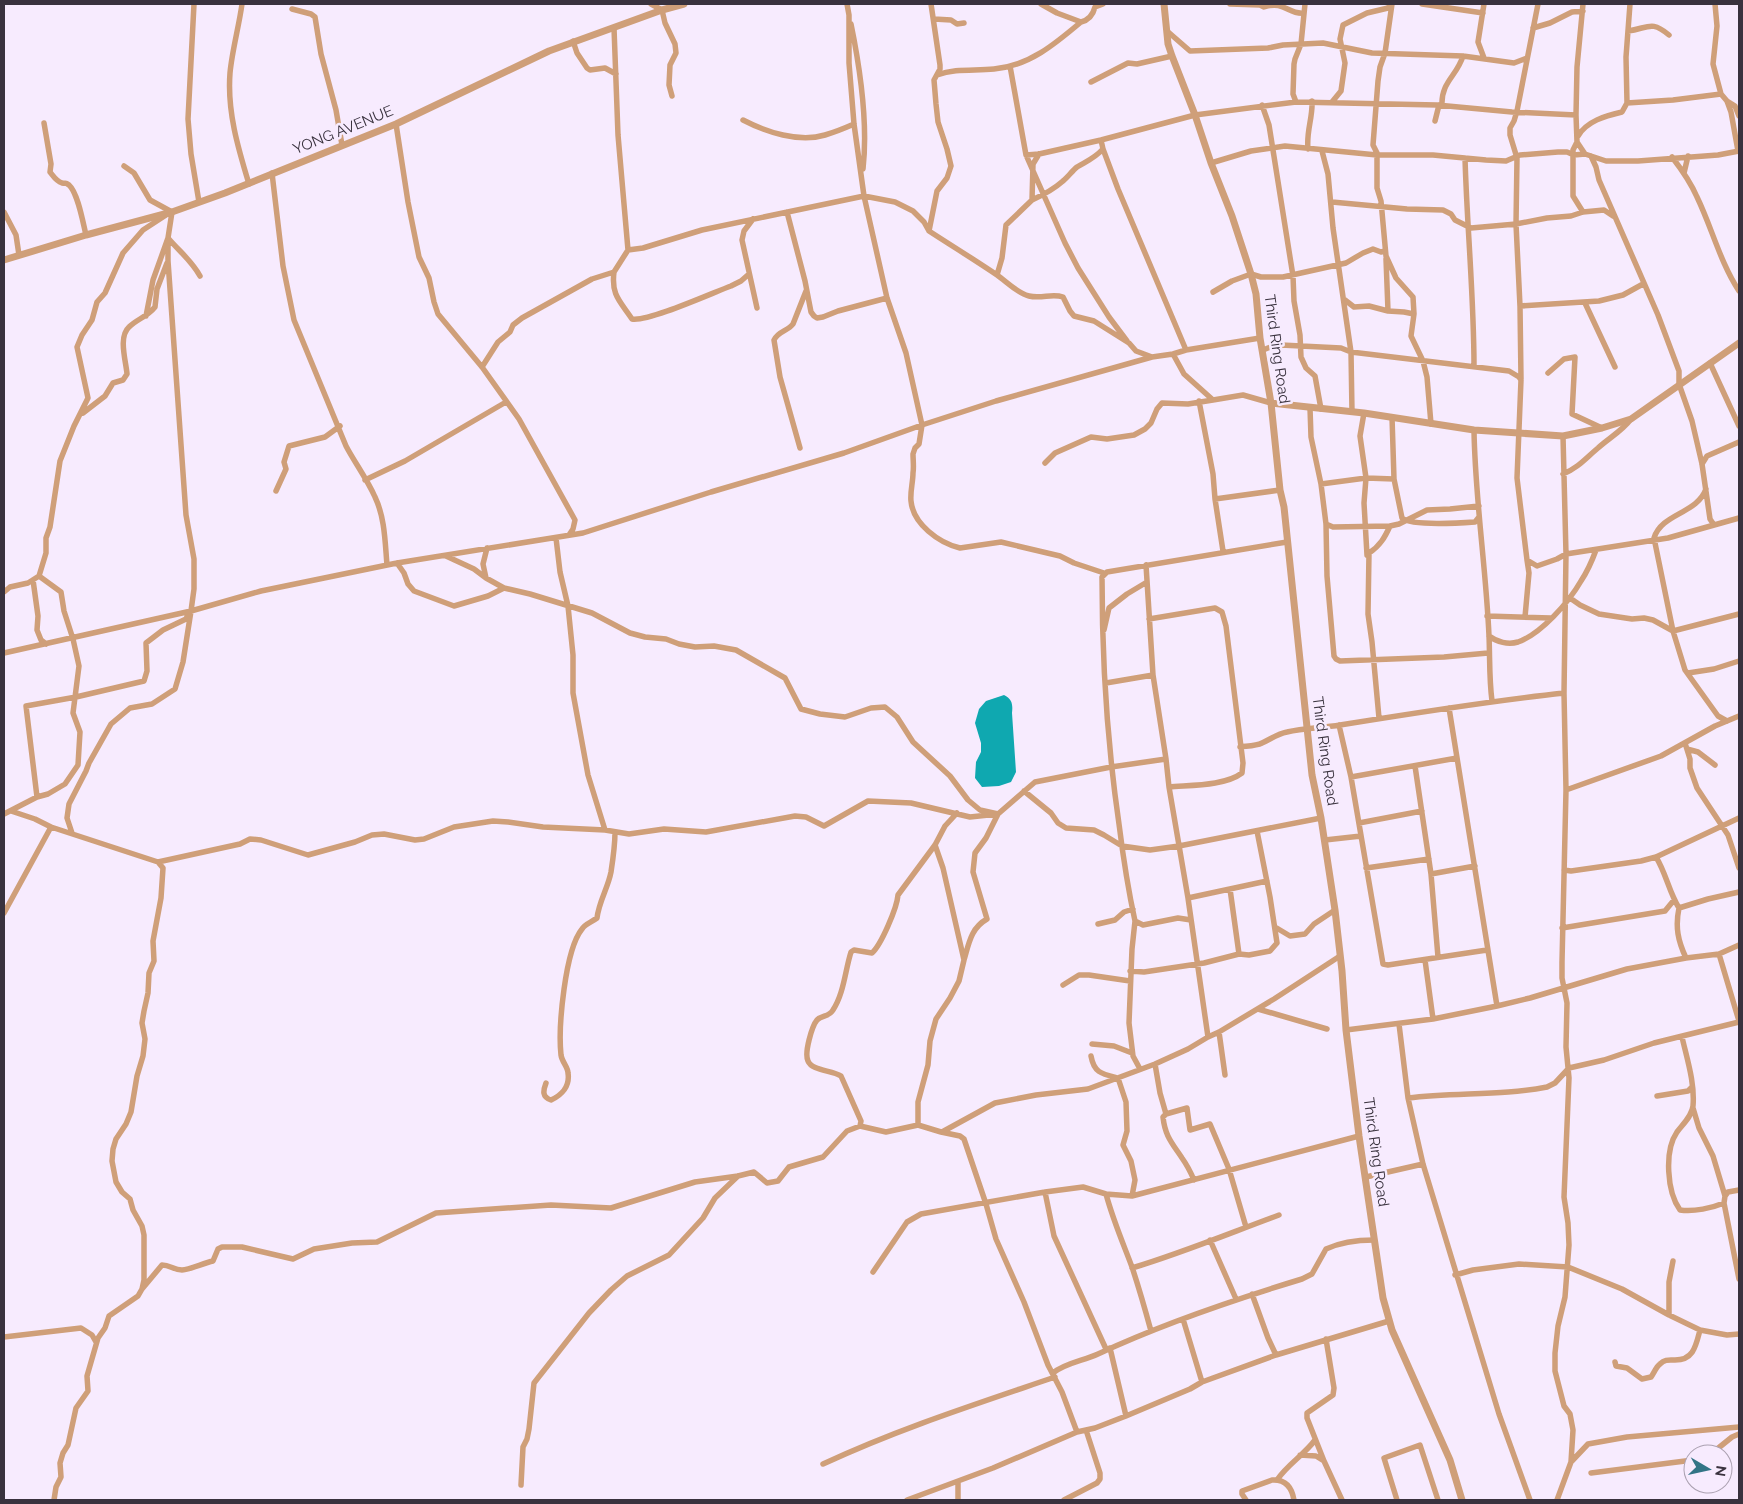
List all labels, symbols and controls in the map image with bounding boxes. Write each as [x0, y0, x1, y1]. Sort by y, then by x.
street label: YONG AVENUE [290, 102, 396, 158]
street label: Third Ring Road [1260, 293, 1294, 405]
street label: Third Ring Road [1308, 695, 1342, 807]
street label: Third Ring Road [1359, 1096, 1393, 1208]
north arrow [1683, 1444, 1733, 1494]
text: N [1712, 1465, 1730, 1478]

